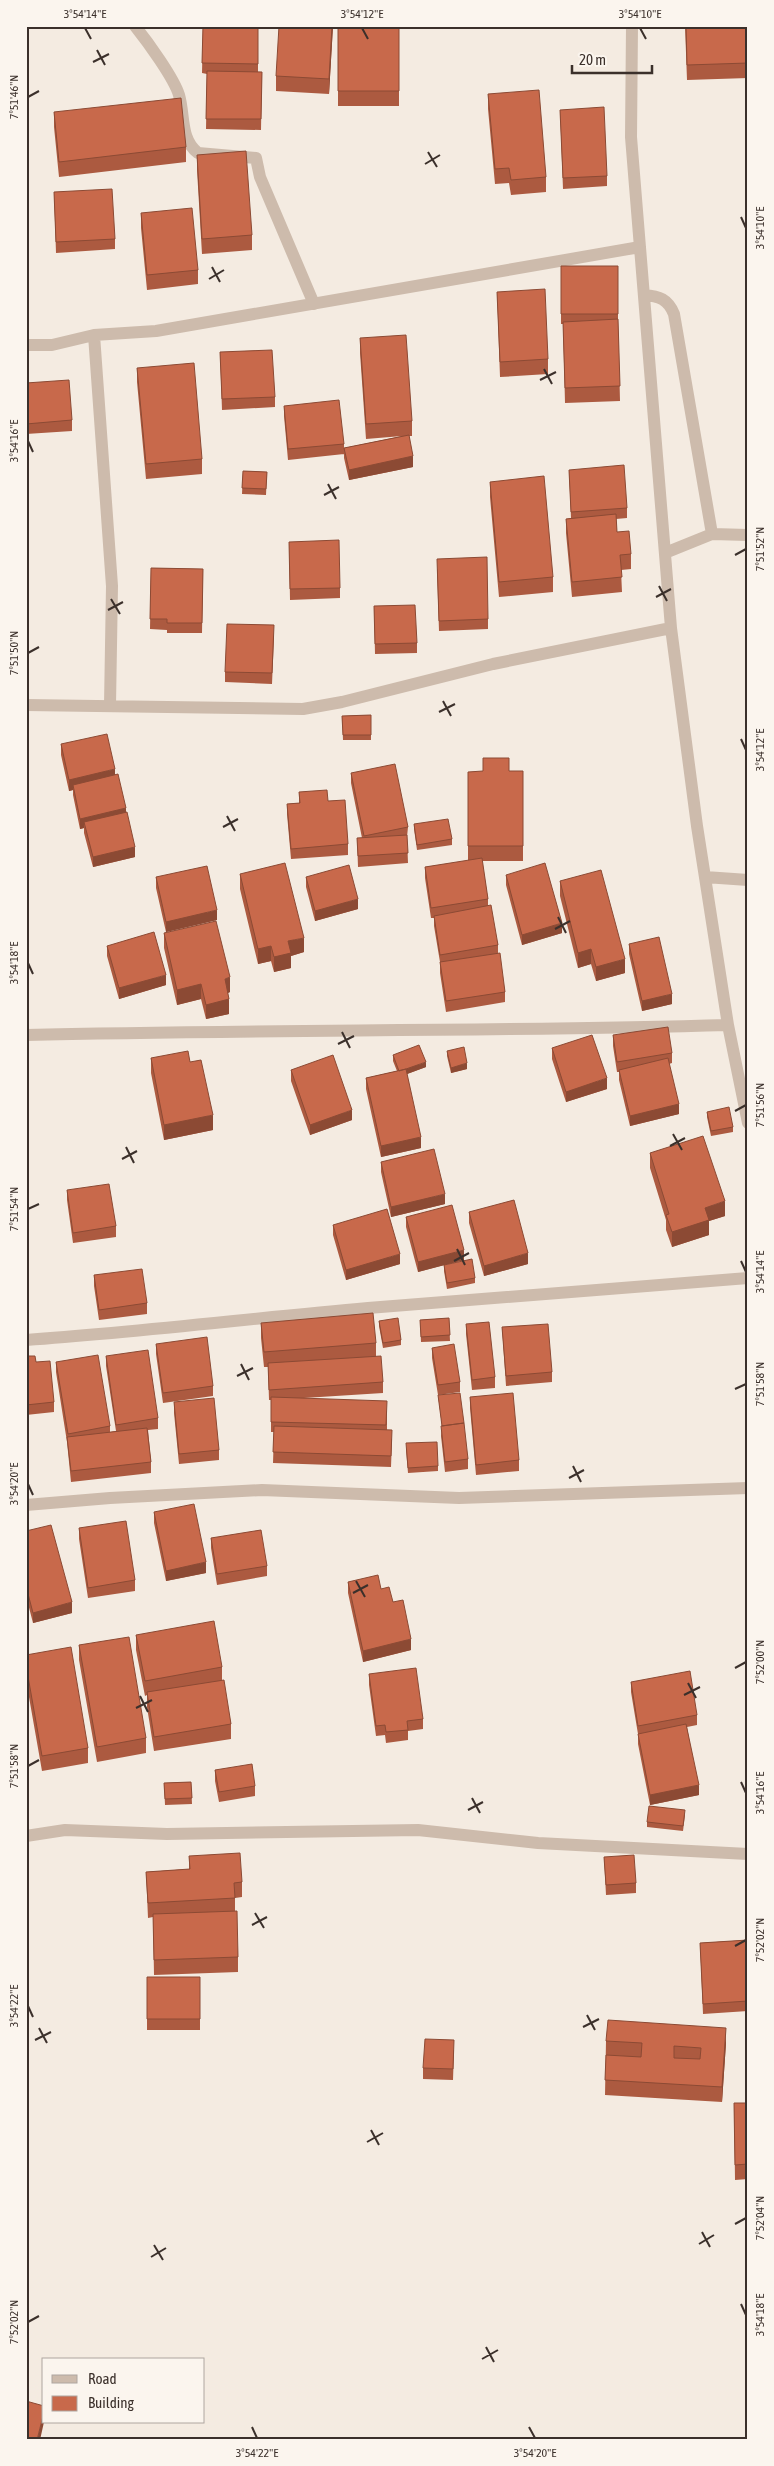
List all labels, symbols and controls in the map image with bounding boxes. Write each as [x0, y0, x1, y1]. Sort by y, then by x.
text: 3°54'14"E [64, 7, 106, 21]
text: 3°54'12"E [341, 7, 383, 21]
text: 3°54'10"E [619, 7, 661, 21]
scale bar [572, 42, 652, 74]
text: 20 m [579, 51, 606, 68]
text: 7°51'46"N [7, 75, 21, 119]
text: 3°54'10"E [753, 207, 767, 249]
text: 3°54'16"E [7, 420, 21, 462]
text: 7°51'52"N [753, 527, 767, 571]
text: 7°51'50"N [7, 631, 21, 675]
text: 3°54'12"E [753, 729, 767, 771]
text: 3°54'18"E [7, 942, 21, 984]
text: 7°51'56"N [753, 1083, 767, 1127]
text: 7°51'54"N [7, 1187, 21, 1231]
text: 3°54'14"E [753, 1251, 767, 1293]
text: 7°51'58"N [753, 1362, 767, 1406]
text: 3°54'20"E [7, 1463, 21, 1505]
text: 7°52'00"N [753, 1640, 767, 1684]
text: 7°51'58"N [7, 1744, 21, 1788]
text: 3°54'16"E [753, 1772, 767, 1814]
text: 7°52'02"N [753, 1918, 767, 1962]
text: 3°54'22"E [7, 1985, 21, 2027]
text: 7°52'04"N [753, 2196, 767, 2240]
text: 3°54'18"E [753, 2294, 767, 2336]
text: 7°52'02"N [7, 2300, 21, 2344]
legend [42, 2358, 205, 2424]
text: Road [88, 2370, 117, 2387]
text: Building [88, 2394, 134, 2411]
text: 3°54'22"E [236, 2446, 278, 2460]
text: 3°54'20"E [514, 2446, 556, 2460]

